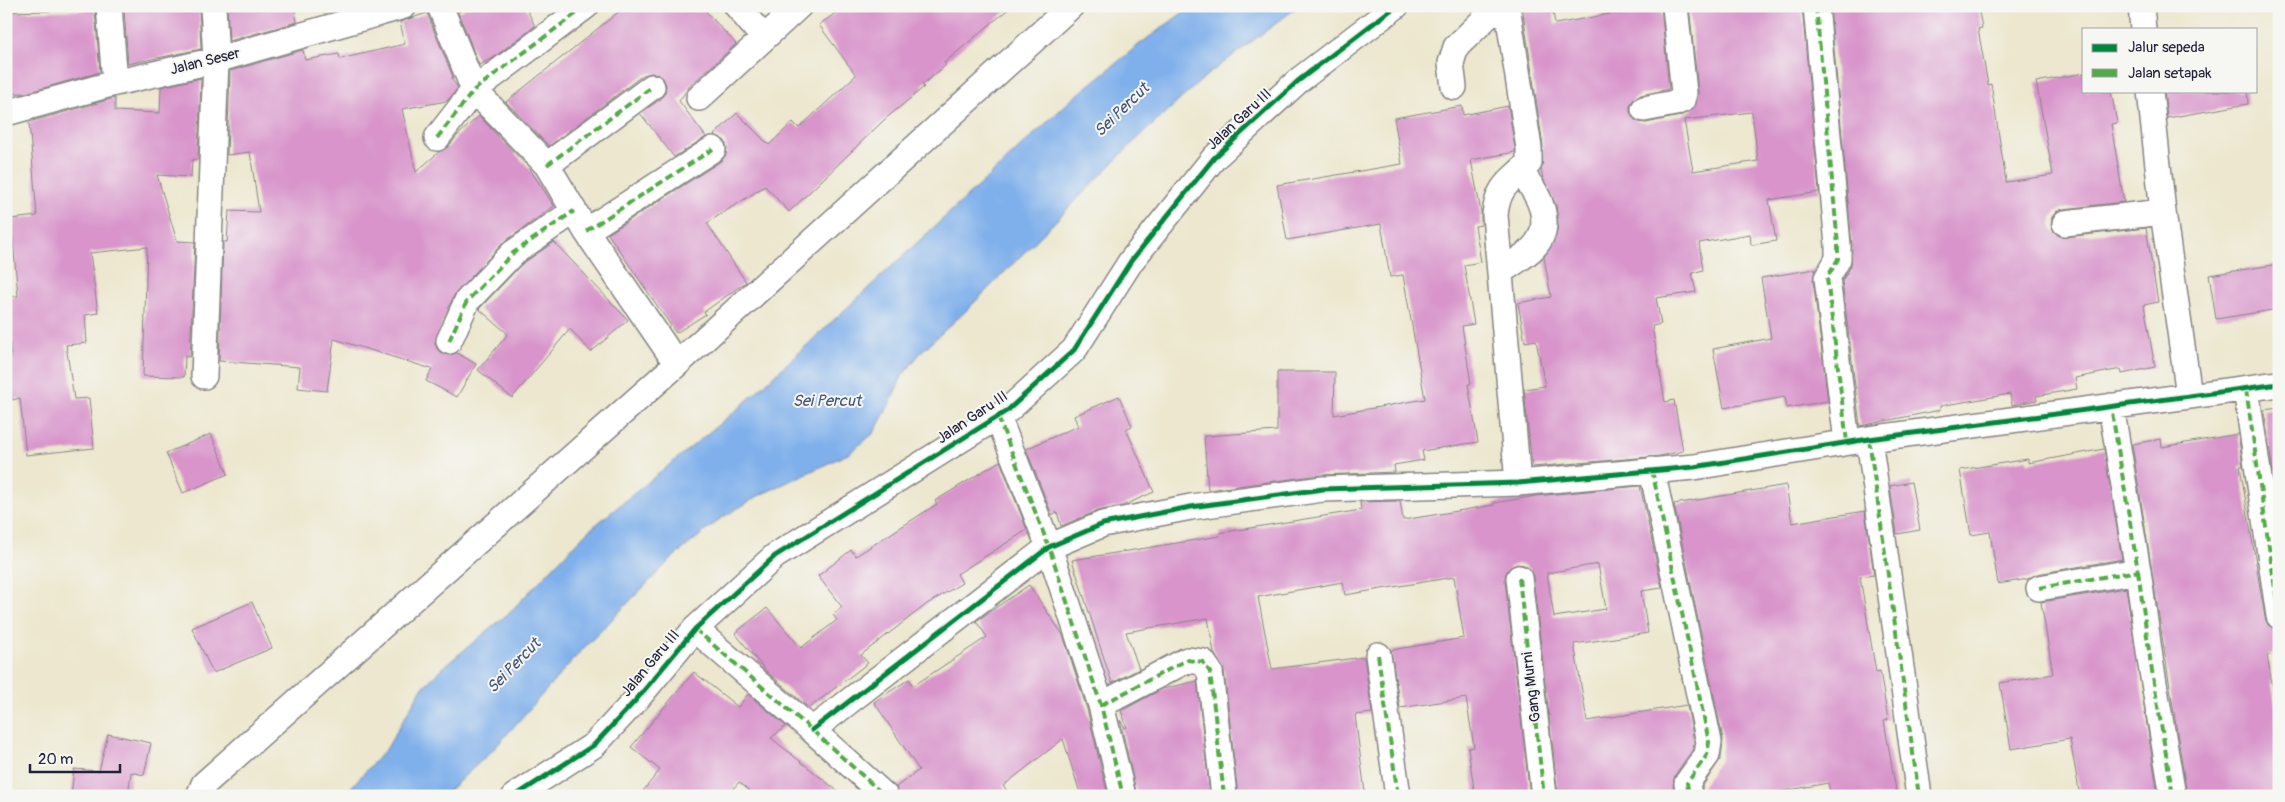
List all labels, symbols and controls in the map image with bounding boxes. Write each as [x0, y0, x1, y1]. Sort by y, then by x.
legend [2082, 28, 2258, 92]
text: Jalur sepeda [2128, 38, 2205, 57]
street label: Jalan Seser [168, 43, 243, 79]
text: Jalan setapak [2128, 64, 2212, 83]
water label: Sei Percut [1090, 78, 1154, 141]
street label: Jalan Garu III [1203, 85, 1276, 154]
street label: Jalan Garu III [933, 387, 1011, 448]
water label: Sei Percut [793, 391, 863, 411]
street label: Jalan Garu III [617, 626, 684, 701]
water label: Sei Percut [483, 633, 546, 697]
street label: Gang Murni [1518, 650, 1545, 723]
scale bar [30, 742, 120, 774]
text: 20 m [38, 750, 73, 769]

